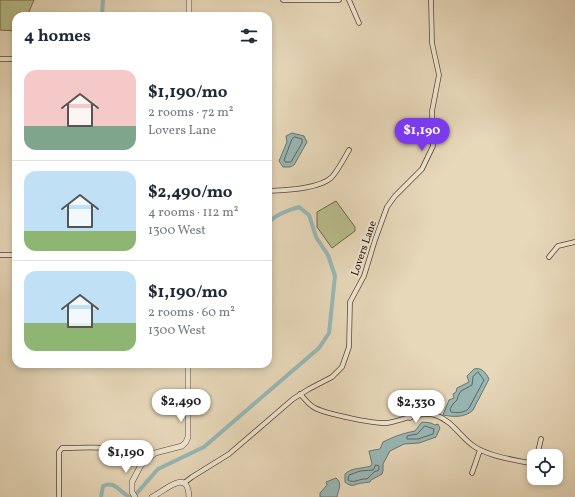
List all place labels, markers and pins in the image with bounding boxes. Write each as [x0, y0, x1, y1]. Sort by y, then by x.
pin: $1,190 [389, 118, 455, 152]
pin: $2,490 [148, 389, 214, 423]
pin: $2,330 [383, 390, 449, 424]
pin: $1,190 [93, 440, 159, 474]

